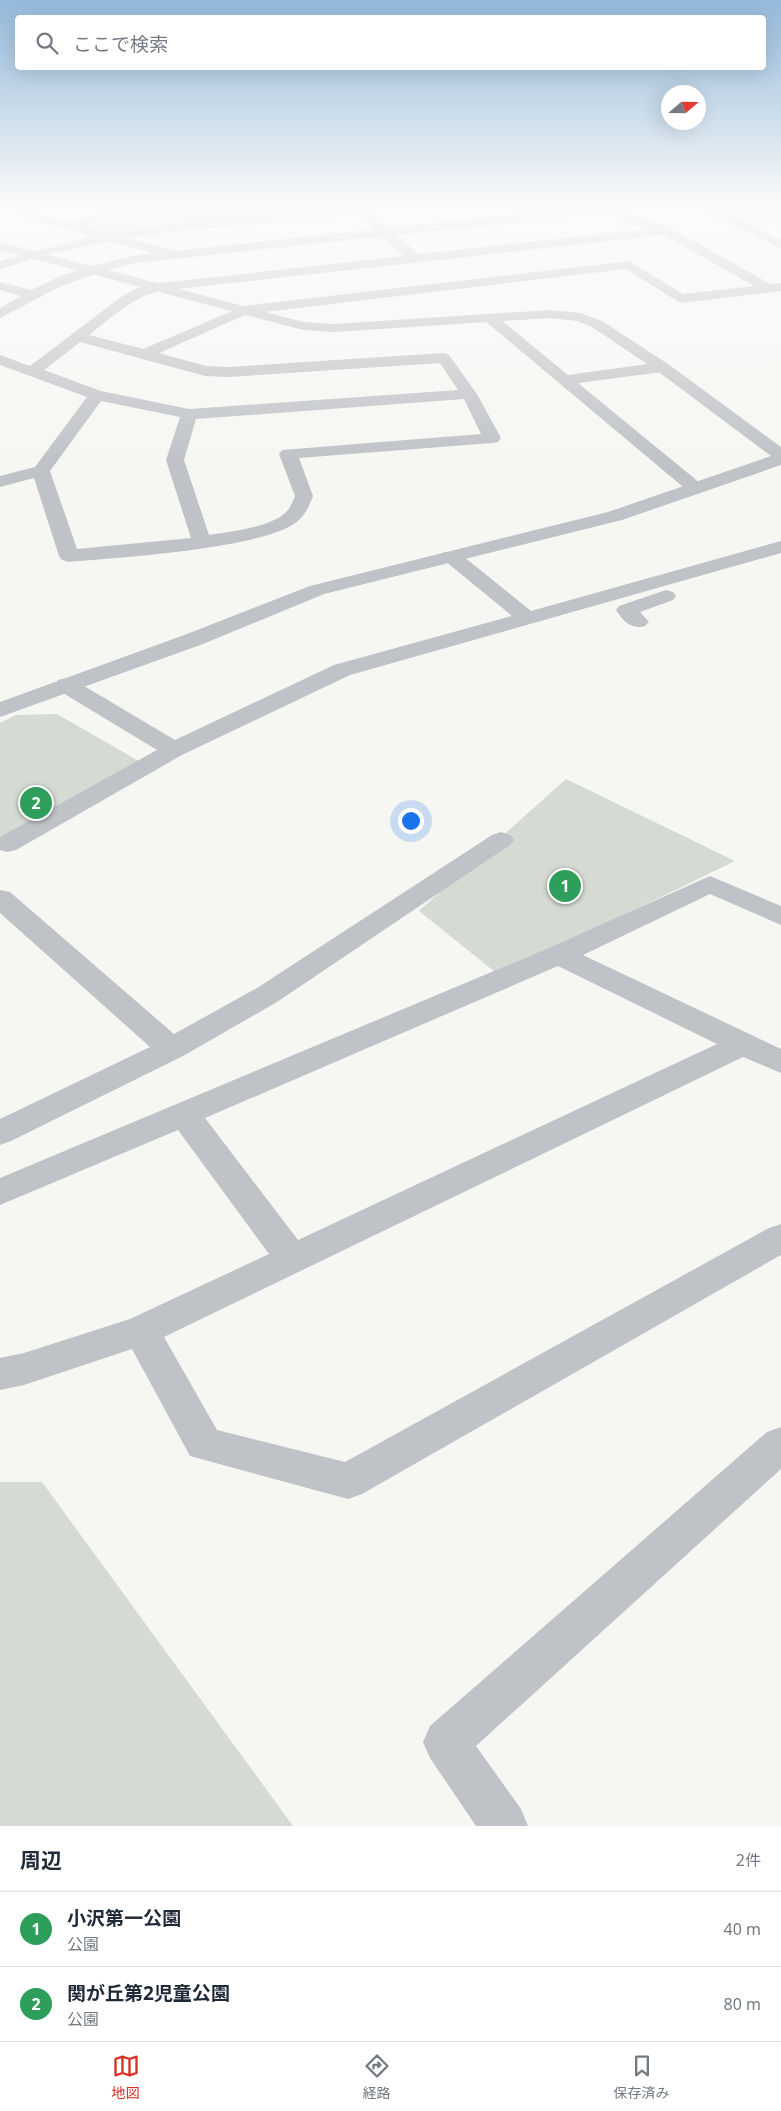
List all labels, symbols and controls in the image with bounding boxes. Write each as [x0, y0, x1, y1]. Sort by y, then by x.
search box [15, 15, 766, 70]
icon: search [33, 29, 61, 57]
text: ここで検索 [73, 31, 168, 57]
north arrow [661, 85, 706, 130]
pin: 2 [20, 784, 52, 822]
your location [398, 808, 424, 834]
pin: 1 [549, 867, 581, 905]
text: 周辺 [20, 1846, 62, 1874]
text: 2件 [736, 1849, 761, 1871]
text: 小沢第一公園 [67, 1905, 181, 1931]
text: 1 [31, 1918, 41, 1940]
text: 40 m [724, 1918, 761, 1940]
text: 公園 [67, 1933, 99, 1955]
text: 関が丘第2児童公園 [67, 1980, 230, 2006]
text: 2 [31, 1993, 41, 2015]
text: 80 m [724, 1993, 761, 2015]
text: 公園 [67, 2008, 99, 2030]
tab: 地図 [112, 2052, 140, 2102]
tab: 経路 [363, 2052, 391, 2102]
tab: 保存済み [614, 2052, 670, 2102]

